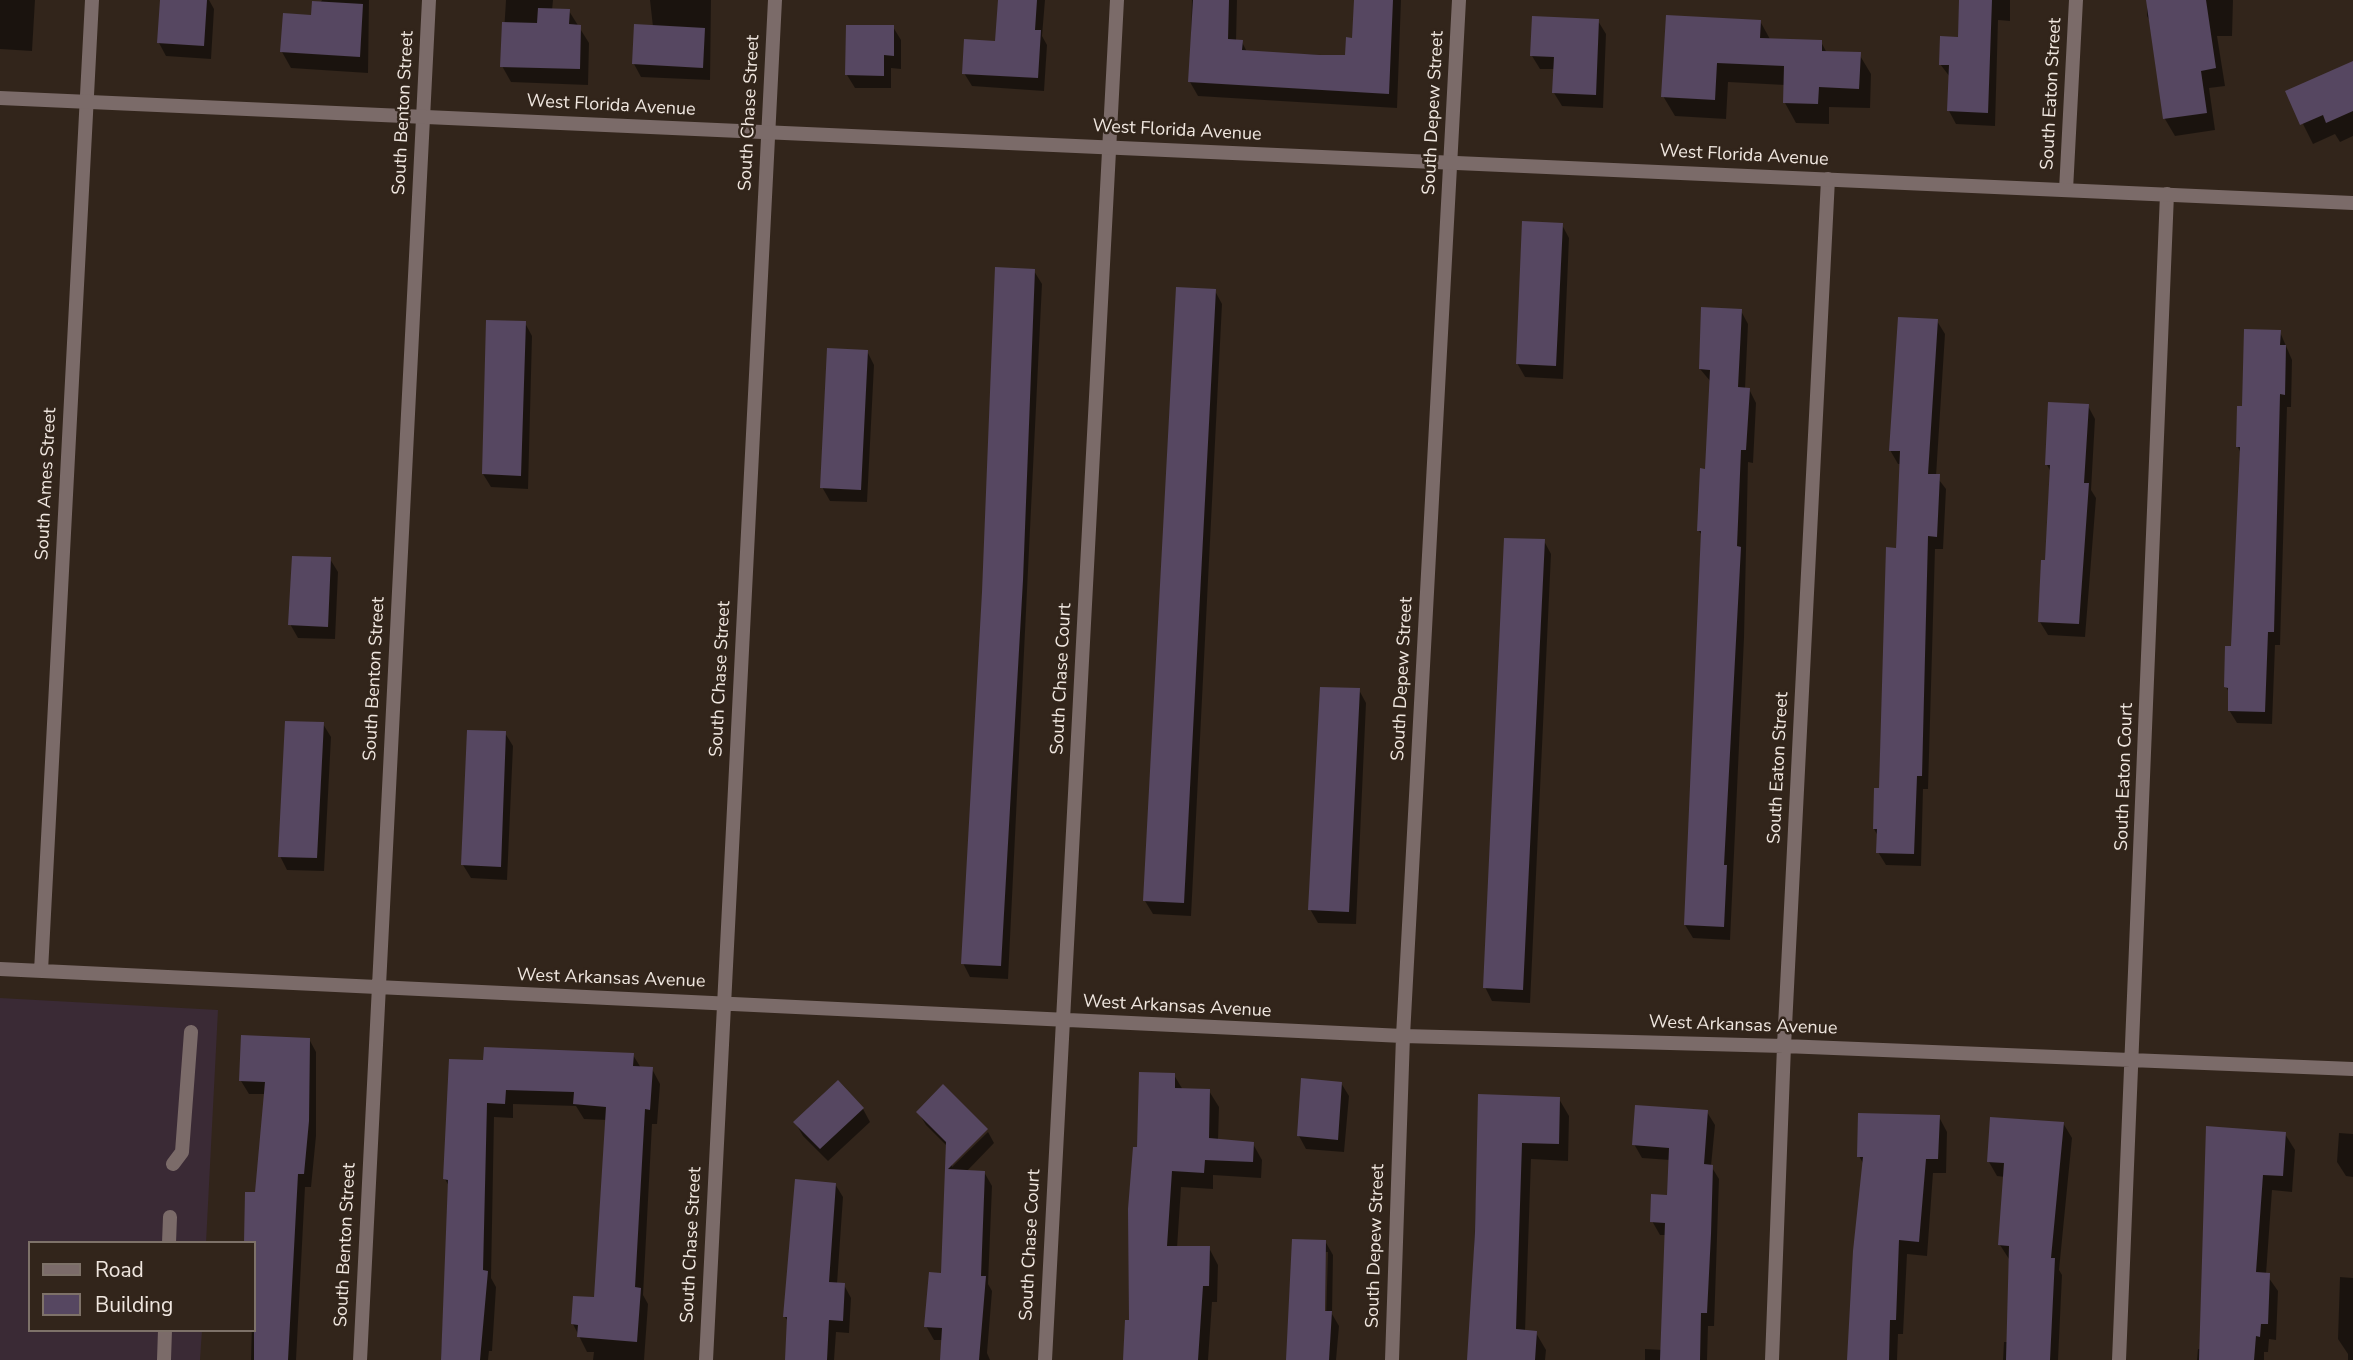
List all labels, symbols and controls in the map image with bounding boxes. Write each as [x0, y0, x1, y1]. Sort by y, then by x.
street label: South Eaton Street [2037, 17, 2067, 171]
street label: South Benton Street [389, 30, 419, 196]
street label: South Depew Street [1419, 31, 1449, 195]
street label: South Chase Street [735, 34, 765, 192]
street label: West Florida Avenue [526, 91, 696, 121]
street label: West Florida Avenue [1092, 116, 1262, 146]
street label: West Florida Avenue [1659, 141, 1829, 171]
street label: South Ames Street [32, 407, 62, 561]
street label: South Benton Street [360, 596, 390, 762]
street label: South Depew Street [1388, 597, 1418, 761]
street label: South Chase Street [706, 600, 736, 758]
street label: South Chase Court [1047, 603, 1077, 755]
street label: South Eaton Street [1764, 691, 1794, 845]
street label: South Eaton Court [2112, 703, 2138, 851]
street label: West Arkansas Avenue [516, 965, 706, 993]
street label: West Arkansas Avenue [1082, 991, 1272, 1023]
street label: West Arkansas Avenue [1648, 1012, 1838, 1040]
street label: South Benton Street [331, 1162, 361, 1328]
street label: South Depew Street [1362, 1164, 1390, 1328]
street label: South Chase Street [677, 1166, 707, 1324]
street label: South Chase Court [1016, 1169, 1046, 1321]
legend [28, 1241, 256, 1332]
text: Road [95, 1256, 144, 1284]
text: Building [95, 1291, 173, 1319]

